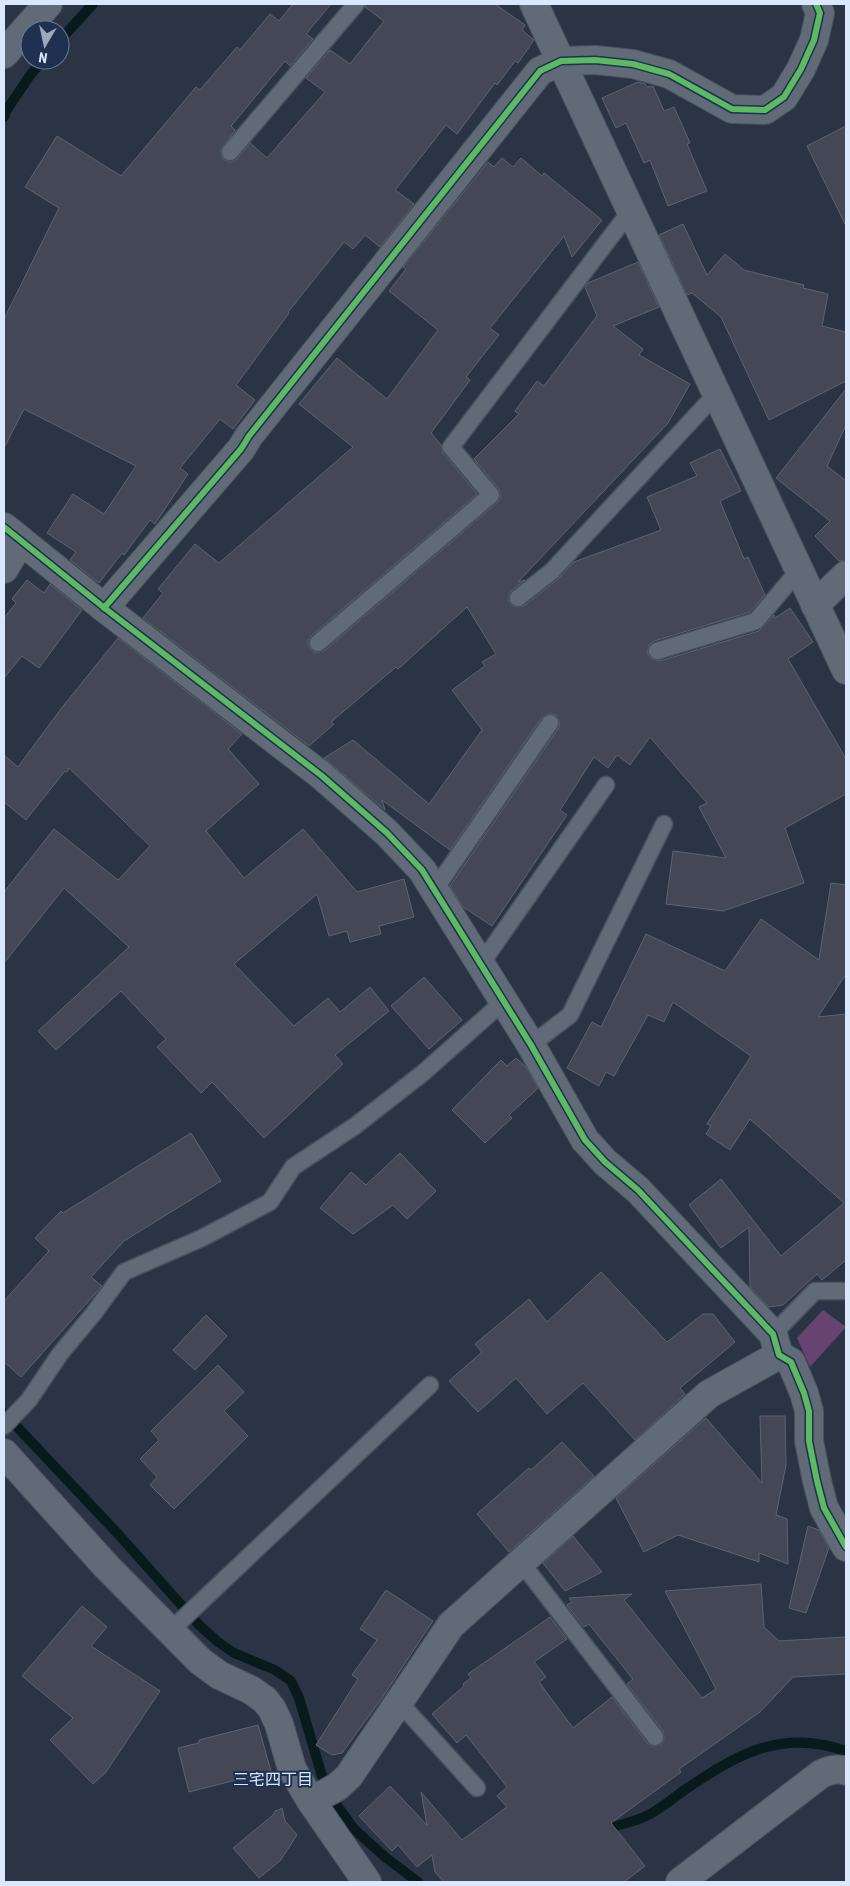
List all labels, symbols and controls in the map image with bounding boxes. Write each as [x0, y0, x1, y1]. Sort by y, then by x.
north arrow [20, 20, 70, 70]
text: N [37, 49, 48, 66]
district label: 三宅四丁目 [233, 1770, 313, 1789]

